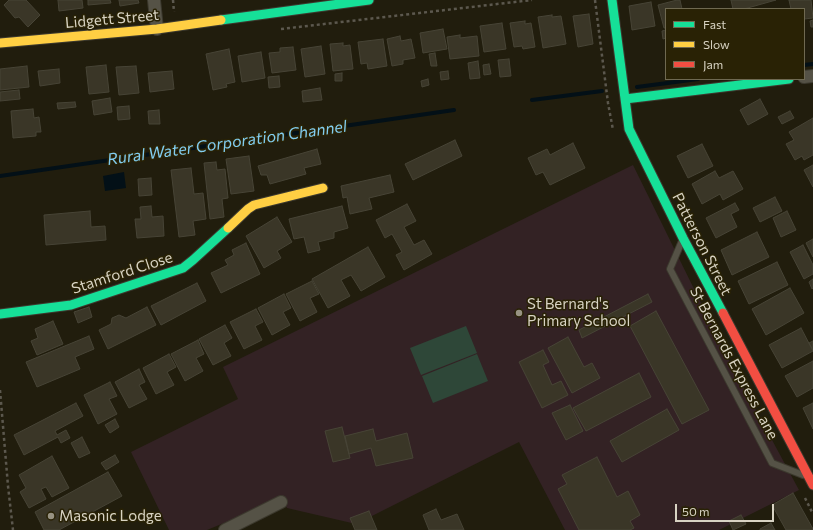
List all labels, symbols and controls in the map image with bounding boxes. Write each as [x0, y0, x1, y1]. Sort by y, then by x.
street label: Lidgett Street [64, 6, 160, 32]
legend [665, 8, 805, 80]
text: Fast [703, 17, 726, 31]
text: Slow [703, 37, 730, 51]
text: Jam [703, 57, 723, 71]
water label: Rural Water Corporation Channel [106, 117, 348, 169]
street label: Patterson Street [668, 190, 736, 298]
street label: Stamford Close [69, 248, 175, 298]
street label: St Bernards Express Lane [686, 283, 782, 443]
place label: St Bernard's Primary School [527, 295, 630, 330]
marker: St Bernard's Primary School [514, 308, 524, 318]
scale bar [677, 496, 776, 522]
text: 50 m [682, 504, 710, 518]
place label: Masonic Lodge [59, 507, 162, 525]
marker: Masonic Lodge [46, 511, 56, 521]

